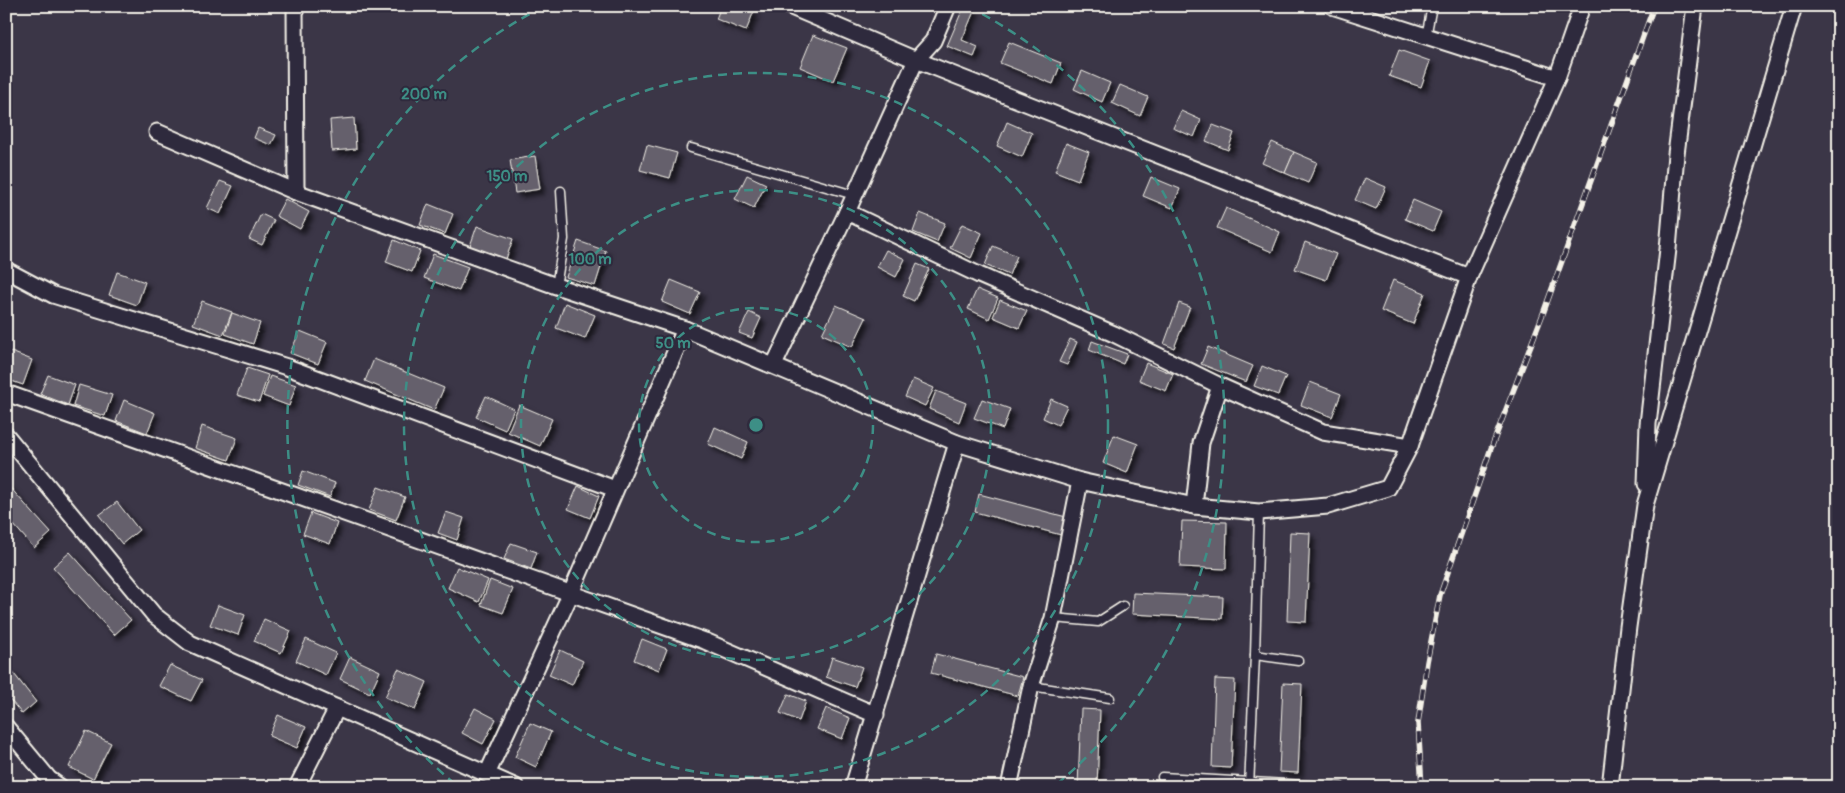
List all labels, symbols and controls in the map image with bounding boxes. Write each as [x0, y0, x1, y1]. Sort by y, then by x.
text: 200 m [401, 85, 447, 104]
text: 150 m [487, 167, 527, 186]
text: 100 m [569, 250, 611, 269]
text: 50 m [656, 334, 690, 353]
centre of rings [747, 416, 765, 434]

